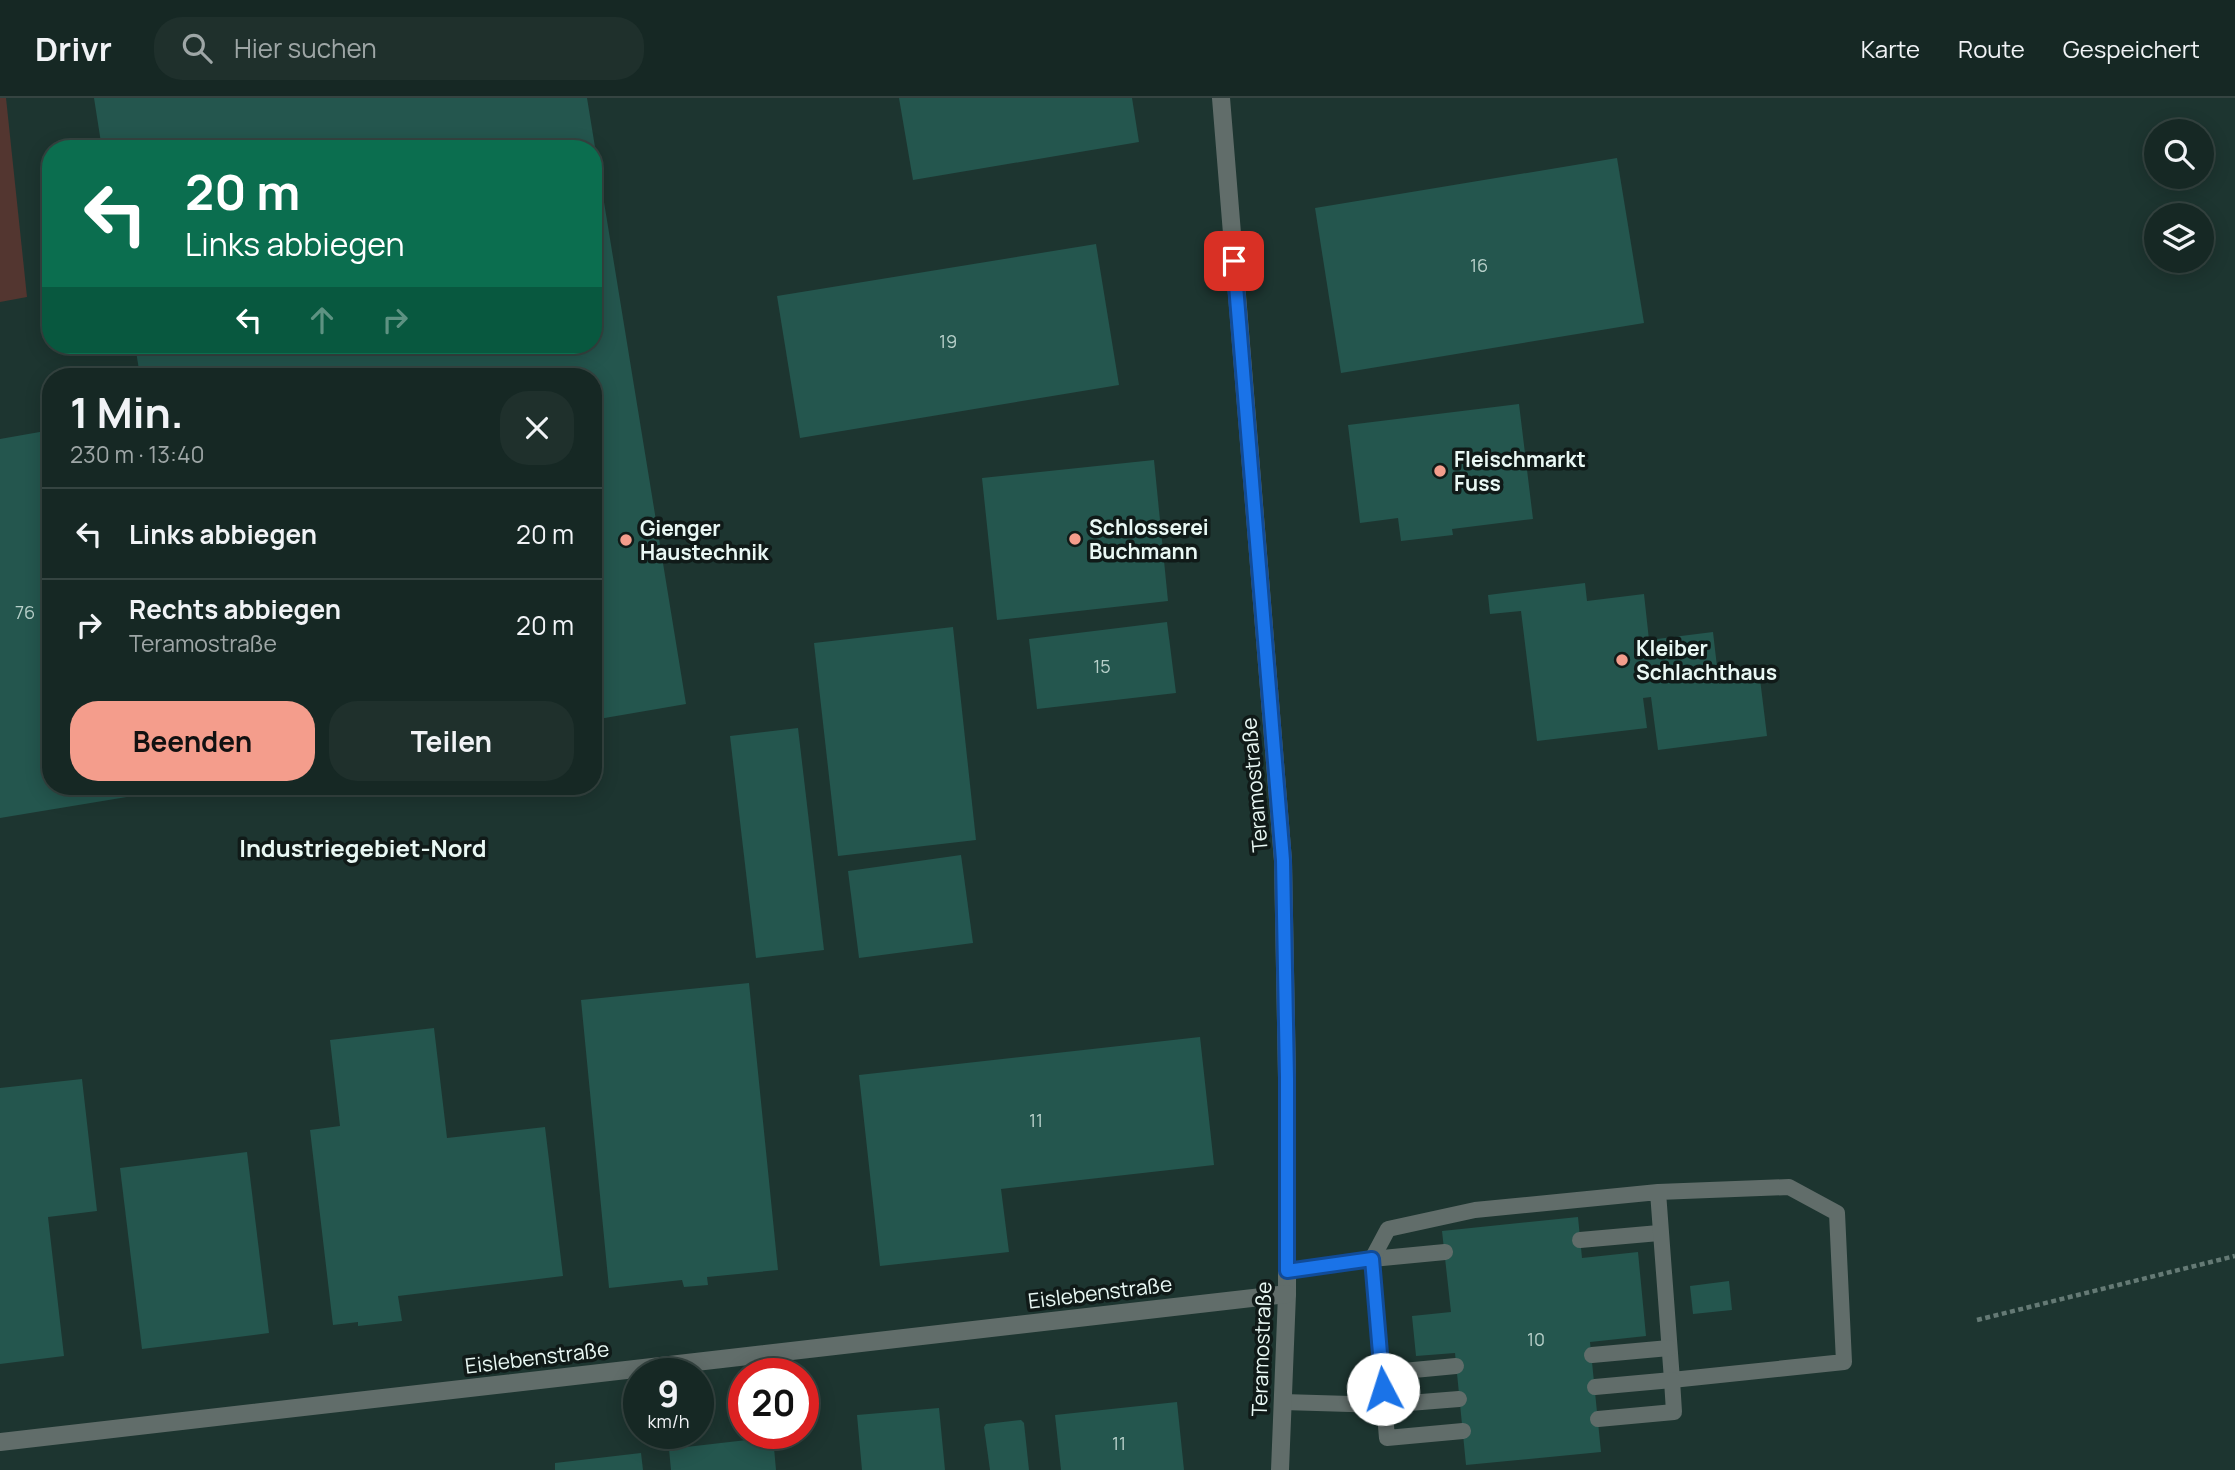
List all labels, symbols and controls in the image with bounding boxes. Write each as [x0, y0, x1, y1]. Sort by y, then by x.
search box [154, 17, 644, 80]
text: Drivr [35, 26, 112, 71]
icon: search [178, 29, 216, 67]
text: Hier suchen [234, 30, 377, 66]
text: Karte [1861, 32, 1920, 65]
text: Route [1958, 32, 2025, 65]
text: Gespeichert [2063, 32, 2200, 65]
map controls [2144, 119, 2214, 273]
button: search [2144, 119, 2214, 189]
text: 20 m [185, 158, 300, 225]
icon: left [70, 168, 161, 259]
button: layers [2144, 203, 2214, 273]
text: Links abbiegen [185, 222, 405, 266]
pin [1204, 231, 1264, 291]
icon: arrive [1215, 242, 1253, 280]
house number: 16 [1470, 253, 1488, 277]
icon: left [230, 301, 268, 339]
icon: ahead [303, 301, 341, 339]
icon: right [376, 301, 414, 339]
house number: 19 [939, 329, 957, 353]
text: 1 Min. [70, 383, 184, 441]
button: close [500, 391, 574, 465]
text: 230 m · 13:40 [70, 438, 205, 470]
place label: Fleischmarkt Fuss [1454, 445, 1586, 497]
marker: Fleischmarkt Fuss [1432, 463, 1448, 479]
place label: Schlosserei Buchmann [1089, 513, 1209, 565]
place label: Gienger Haustechnik [640, 514, 769, 566]
icon: left [70, 515, 108, 553]
text: Links abbiegen [129, 516, 317, 552]
text: 20 m [516, 516, 574, 552]
marker: Schlosserei Buchmann [1067, 531, 1083, 547]
marker: Gienger Haustechnik [618, 532, 634, 548]
text: Rechts abbiegen [129, 591, 341, 627]
house number: 76 [15, 600, 35, 624]
icon: right [70, 606, 108, 644]
text: 20 m [516, 607, 574, 643]
text: Teramostraße [129, 627, 277, 659]
place label: Kleiber Schlachthaus [1636, 634, 1777, 686]
marker: Kleiber Schlachthaus [1614, 652, 1630, 668]
house number: 15 [1093, 654, 1111, 678]
button: Beenden [70, 701, 315, 781]
button: Teilen [329, 701, 574, 781]
street label: Teramostraße [1234, 716, 1274, 854]
district label: Industriegebiet-Nord [239, 831, 487, 864]
house number: 11 [1029, 1108, 1043, 1132]
street label: Eislebenstraße [1026, 1269, 1174, 1315]
street label: Teramostraße [1245, 1281, 1277, 1417]
house number: 10 [1527, 1327, 1545, 1351]
street label: Eislebenstraße [463, 1334, 611, 1380]
position arrow [1346, 1352, 1420, 1426]
speed limit sign: 20 [728, 1358, 819, 1449]
text: 9 [658, 1370, 679, 1418]
text: km/h [648, 1409, 689, 1433]
house number: 11 [1112, 1431, 1126, 1455]

